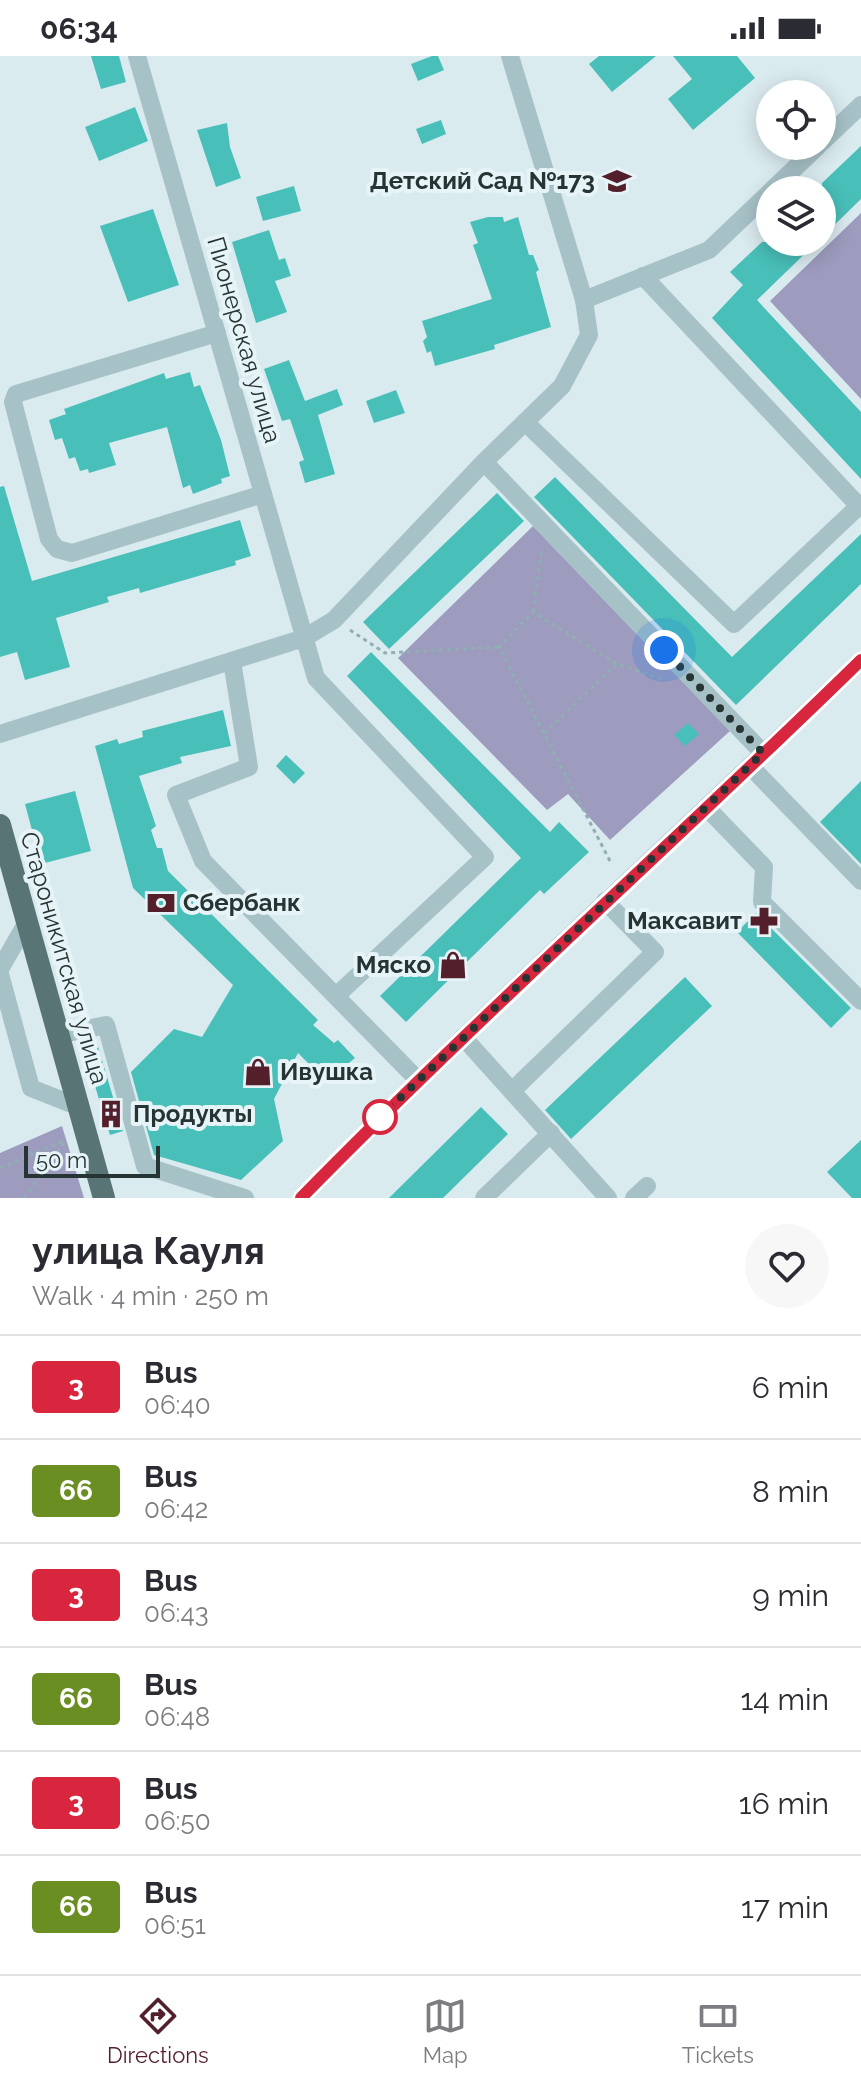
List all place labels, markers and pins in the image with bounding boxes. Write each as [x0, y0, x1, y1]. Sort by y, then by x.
place label: Детский Сад №173 [370, 166, 595, 195]
school or university icon: Детский Сад №173 [602, 166, 632, 196]
bank icon: Сбербанк [146, 888, 176, 918]
place label: Сбербанк [183, 888, 301, 917]
place label: Максавит [627, 906, 742, 935]
pharmacy icon: Максавит [749, 906, 779, 936]
place label: Мяско [356, 950, 431, 979]
shop icon: Мяско [438, 950, 468, 980]
shop icon: Ивушка [243, 1057, 273, 1087]
place label: Ивушка [280, 1057, 373, 1086]
building icon: Продукты [96, 1099, 126, 1129]
place label: Продукты [133, 1099, 252, 1128]
unlabelled marker [363, 1100, 397, 1134]

